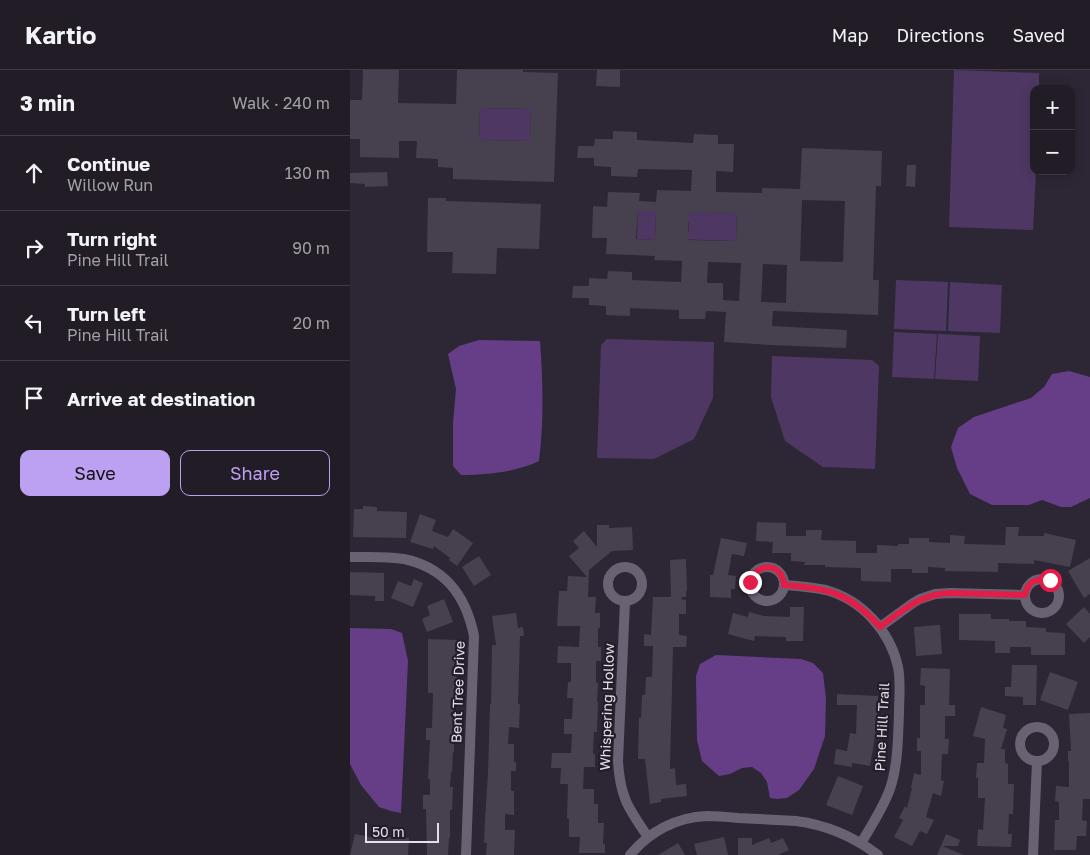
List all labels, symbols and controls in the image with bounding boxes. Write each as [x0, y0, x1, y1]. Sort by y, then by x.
text: Kartio [25, 20, 97, 49]
text: Map [832, 24, 868, 46]
text: Directions [896, 24, 984, 46]
text: Saved [1012, 24, 1065, 46]
map controls [1030, 85, 1075, 175]
button: + [1030, 85, 1075, 130]
text: 3 min [20, 90, 75, 116]
text: Walk · 240 m [232, 93, 330, 113]
button: − [1030, 130, 1075, 175]
text: Continue [67, 152, 150, 175]
icon: ahead [20, 159, 48, 187]
text: 130 m [285, 163, 330, 183]
text: Willow Run [67, 175, 153, 195]
text: Turn right [67, 227, 157, 250]
icon: right [20, 234, 48, 262]
text: 90 m [292, 238, 330, 258]
text: Pine Hill Trail [67, 250, 169, 270]
text: Turn left [67, 302, 146, 325]
icon: left [20, 309, 48, 337]
text: 20 m [293, 313, 330, 333]
text: Pine Hill Trail [67, 325, 169, 345]
icon: arrive [20, 384, 48, 412]
text: Arrive at destination [67, 387, 255, 410]
button: Save [20, 450, 170, 496]
button: Share [180, 450, 330, 496]
route start [1039, 569, 1062, 592]
route end [739, 571, 762, 594]
street label: Bent Tree Drive [447, 641, 468, 743]
street label: Whispering Hollow [596, 643, 617, 771]
street label: Pine Hill Trail [871, 682, 892, 772]
scale bar [365, 820, 439, 843]
text: 50 m [372, 823, 405, 840]

